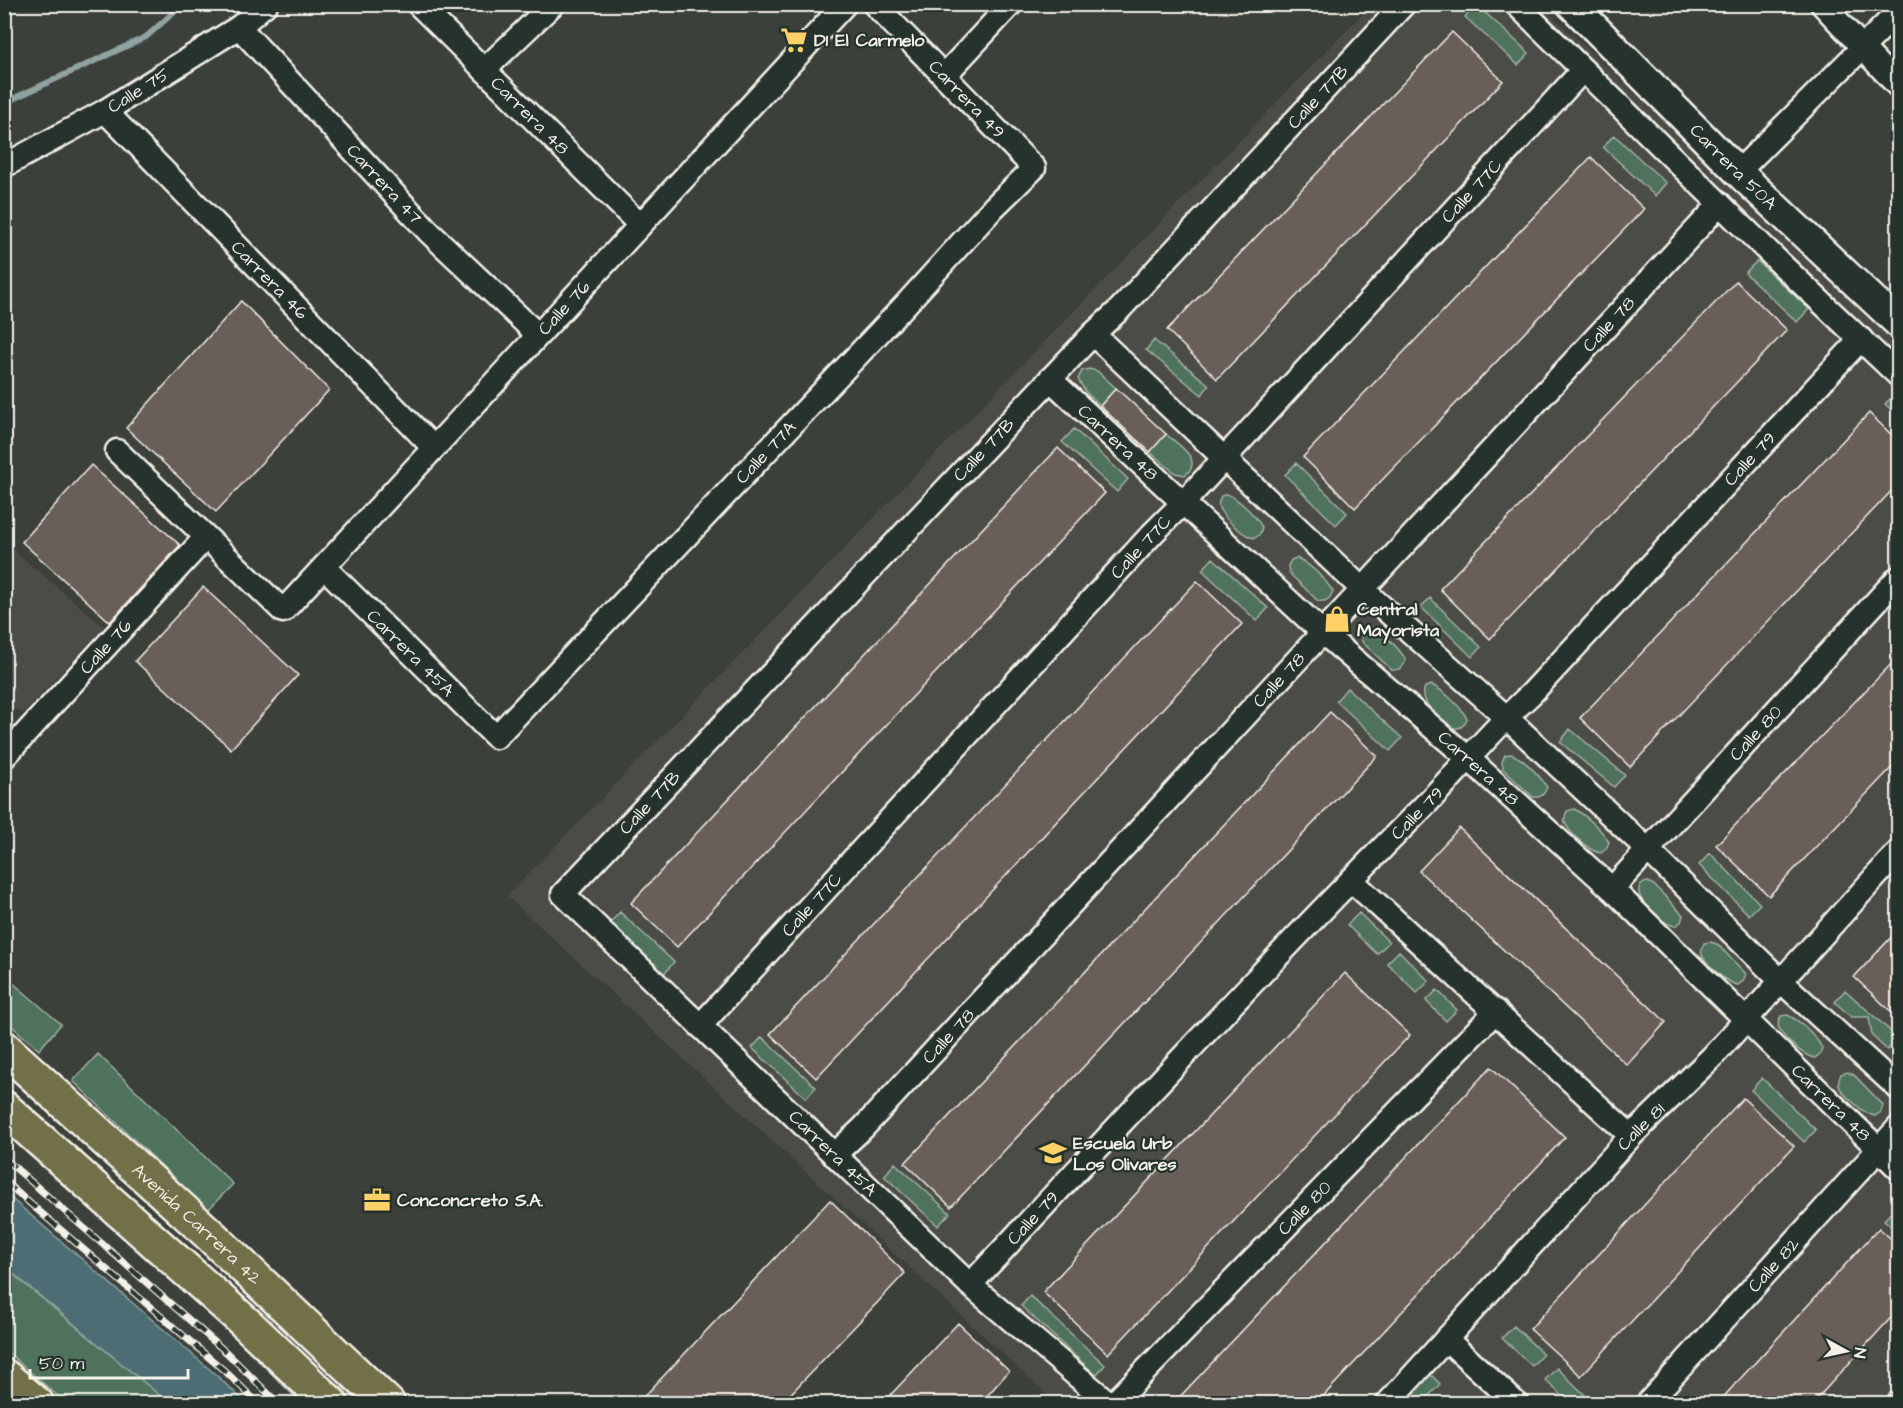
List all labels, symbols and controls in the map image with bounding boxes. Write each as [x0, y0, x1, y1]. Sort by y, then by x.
supermarket icon: D1 El Carmelo [779, 25, 809, 55]
place label: D1 El Carmelo [814, 28, 925, 53]
street label: Carrera 49 [923, 55, 1010, 144]
street label: Calle 77B [1282, 59, 1354, 135]
street label: Calle 75 [103, 62, 174, 119]
street label: Carrera 48 [485, 71, 575, 161]
street label: Carrera 50A [1684, 118, 1783, 216]
street label: Carrera 47 [341, 139, 428, 230]
street label: Calle 77C [1436, 153, 1508, 229]
street label: Carrera 46 [225, 235, 314, 325]
street label: Calle 76 [532, 275, 596, 341]
street label: Calle 78 [1577, 291, 1641, 358]
street label: Carrera 48 [1072, 399, 1164, 487]
street label: Calle 77B [948, 412, 1021, 487]
street label: Calle 77A [730, 415, 802, 490]
street label: Calle 79 [1718, 427, 1782, 492]
street label: Calle 77C [1105, 509, 1177, 585]
place label: Central Mayorista [1357, 597, 1440, 644]
street label: Carrera 45A [361, 604, 460, 703]
shop icon: Central Mayorista [1322, 604, 1352, 634]
street label: Calle 76 [74, 614, 138, 680]
street label: Calle 78 [1247, 647, 1311, 713]
street label: Calle 80 [1724, 700, 1788, 767]
street label: Carrera 48 [1432, 725, 1525, 812]
street label: Calle 77B [613, 765, 686, 840]
street label: Calle 79 [1385, 781, 1449, 846]
street label: Calle 77C [776, 867, 848, 943]
street label: Calle 78 [917, 1003, 981, 1070]
street label: Carrera 48 [1786, 1059, 1876, 1148]
street label: Calle 81 [1612, 1097, 1671, 1156]
street label: Carrera 45A [783, 1105, 883, 1202]
place label: Escuela Urb Los Olivares [1073, 1131, 1177, 1177]
school or university icon: Escuela Urb Los Olivares [1038, 1138, 1068, 1168]
street label: Avenida Carrera 42 [126, 1158, 267, 1291]
street label: Calle 80 [1272, 1175, 1337, 1241]
office icon: Conconcreto S.A. [362, 1185, 392, 1215]
street label: Calle 79 [1001, 1186, 1065, 1251]
place label: Conconcreto S.A. [397, 1188, 544, 1213]
street label: Calle 82 [1742, 1232, 1806, 1298]
north arrow [1816, 1321, 1876, 1381]
scale bar [30, 1342, 188, 1380]
text: N [1848, 1346, 1871, 1359]
text: 50 m [39, 1351, 84, 1376]

